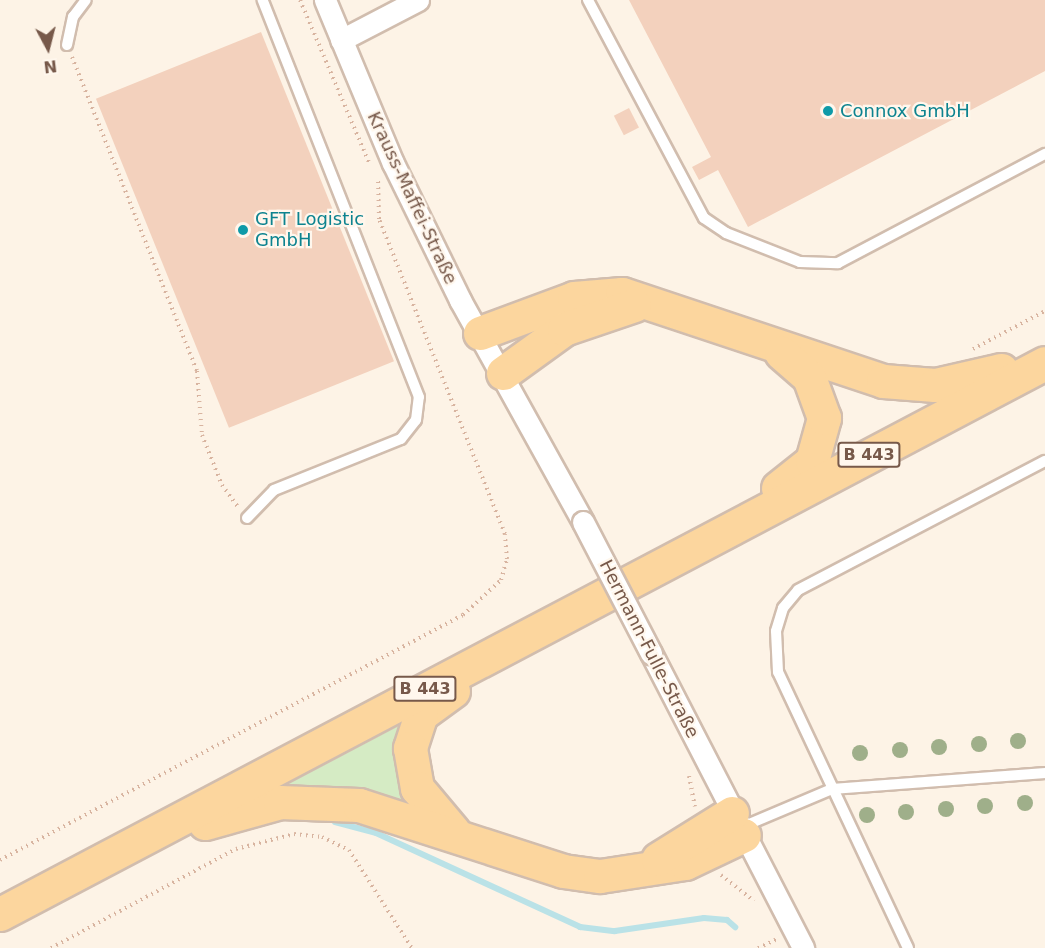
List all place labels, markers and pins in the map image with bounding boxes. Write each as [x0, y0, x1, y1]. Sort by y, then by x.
place label: Connox GmbH [840, 100, 970, 122]
marker: Connox GmbH [821, 104, 835, 118]
place label: GFT Logistic GmbH [255, 209, 364, 252]
marker: GFT Logistic GmbH [236, 223, 250, 237]

